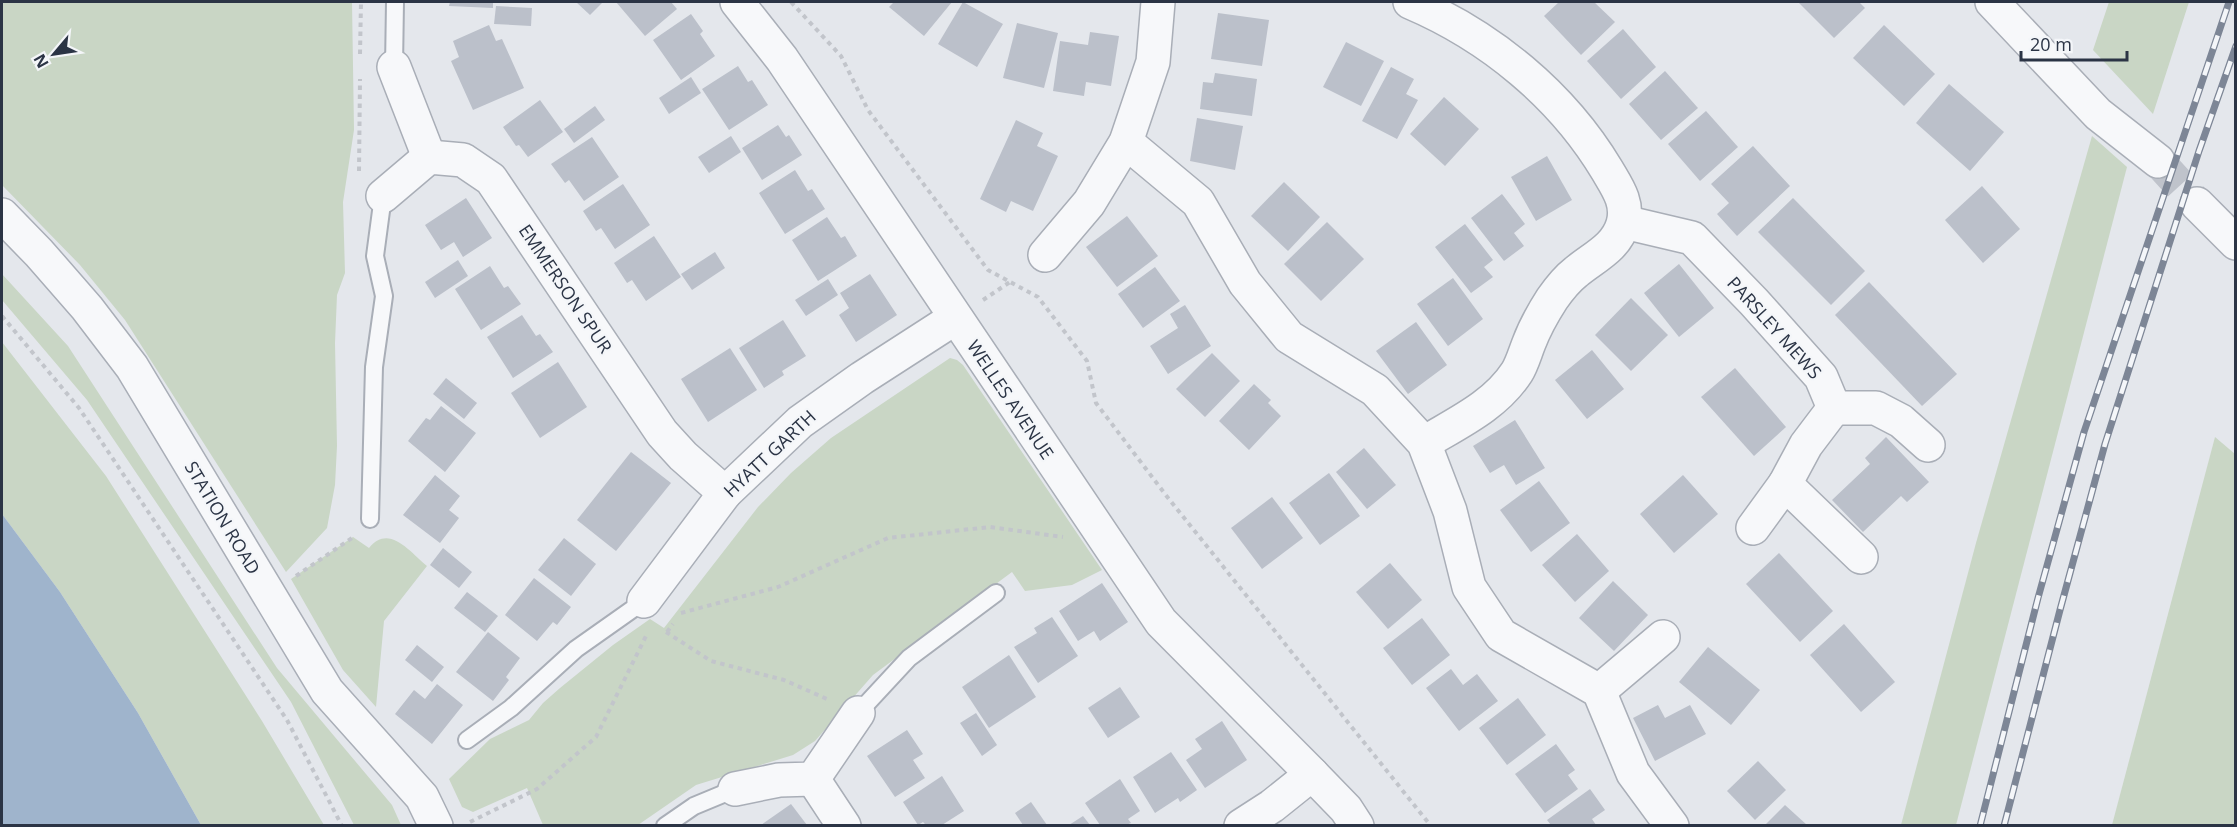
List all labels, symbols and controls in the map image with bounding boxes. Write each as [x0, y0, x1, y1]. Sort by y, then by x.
north arrow [24, 24, 84, 84]
scale bar [2021, 24, 2128, 62]
text: 20 m [2030, 32, 2072, 56]
text: N [28, 50, 54, 72]
street label: EMMERSON SPUR [514, 219, 618, 358]
street label: PARSLEY MEWS [1722, 271, 1827, 384]
street label: WELLES AVENUE [962, 335, 1060, 464]
street label: HYATT GARTH [718, 404, 821, 502]
street label: STATION ROAD [180, 456, 266, 578]

